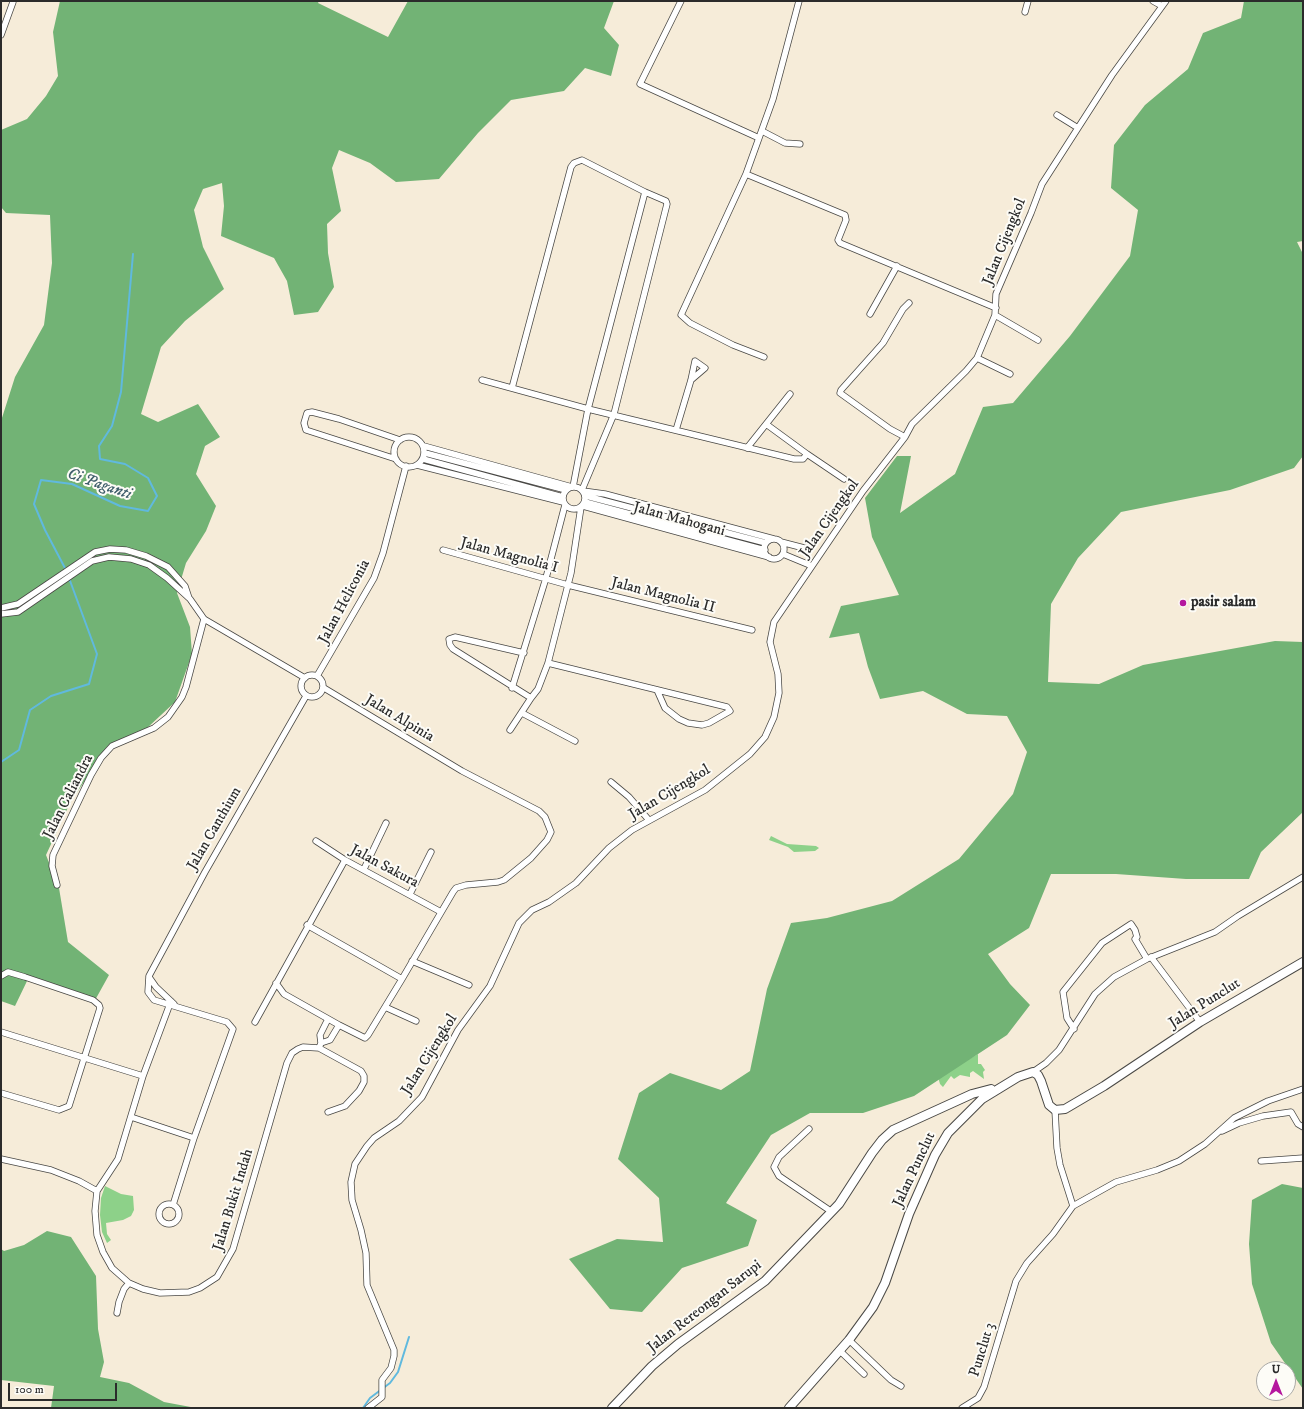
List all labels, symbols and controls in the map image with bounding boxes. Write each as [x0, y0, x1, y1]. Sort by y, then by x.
street label: Jalan Cijengkol [979, 196, 1031, 288]
water label: Ci Paganti [64, 465, 134, 505]
street label: Jalan Cijengkol [796, 476, 864, 562]
street label: Jalan Mahogani [631, 499, 727, 541]
street label: Jalan Magnolia I [458, 534, 560, 578]
street label: Jalan Heliconia [315, 557, 375, 647]
street label: Jalan Magnolia II [609, 574, 717, 618]
place label: pasir salam [1191, 594, 1256, 612]
marker: pasir salam [1178, 598, 1188, 608]
street label: Jalan Alpinia [361, 691, 437, 747]
street label: Jalan Caliandra [40, 752, 98, 842]
street label: Jalan Cijengkol [626, 762, 714, 824]
street label: Jalan Canthium [184, 784, 246, 874]
street label: Jalan Sakura [347, 842, 421, 892]
street label: Jalan Punclut [1166, 975, 1244, 1033]
street label: Jalan Cijengkol [398, 1011, 462, 1099]
street label: Jalan Punclut [890, 1130, 940, 1210]
street label: Jalan Bukit Indah [210, 1147, 258, 1253]
street label: Jalan Rereongan Sarupi [644, 1257, 766, 1357]
street label: Punclut 3 [966, 1321, 1000, 1379]
north arrow [1256, 1361, 1296, 1401]
text: U [1272, 1363, 1280, 1377]
scale bar [10, 1375, 119, 1401]
text: 100 m [15, 1382, 44, 1397]

